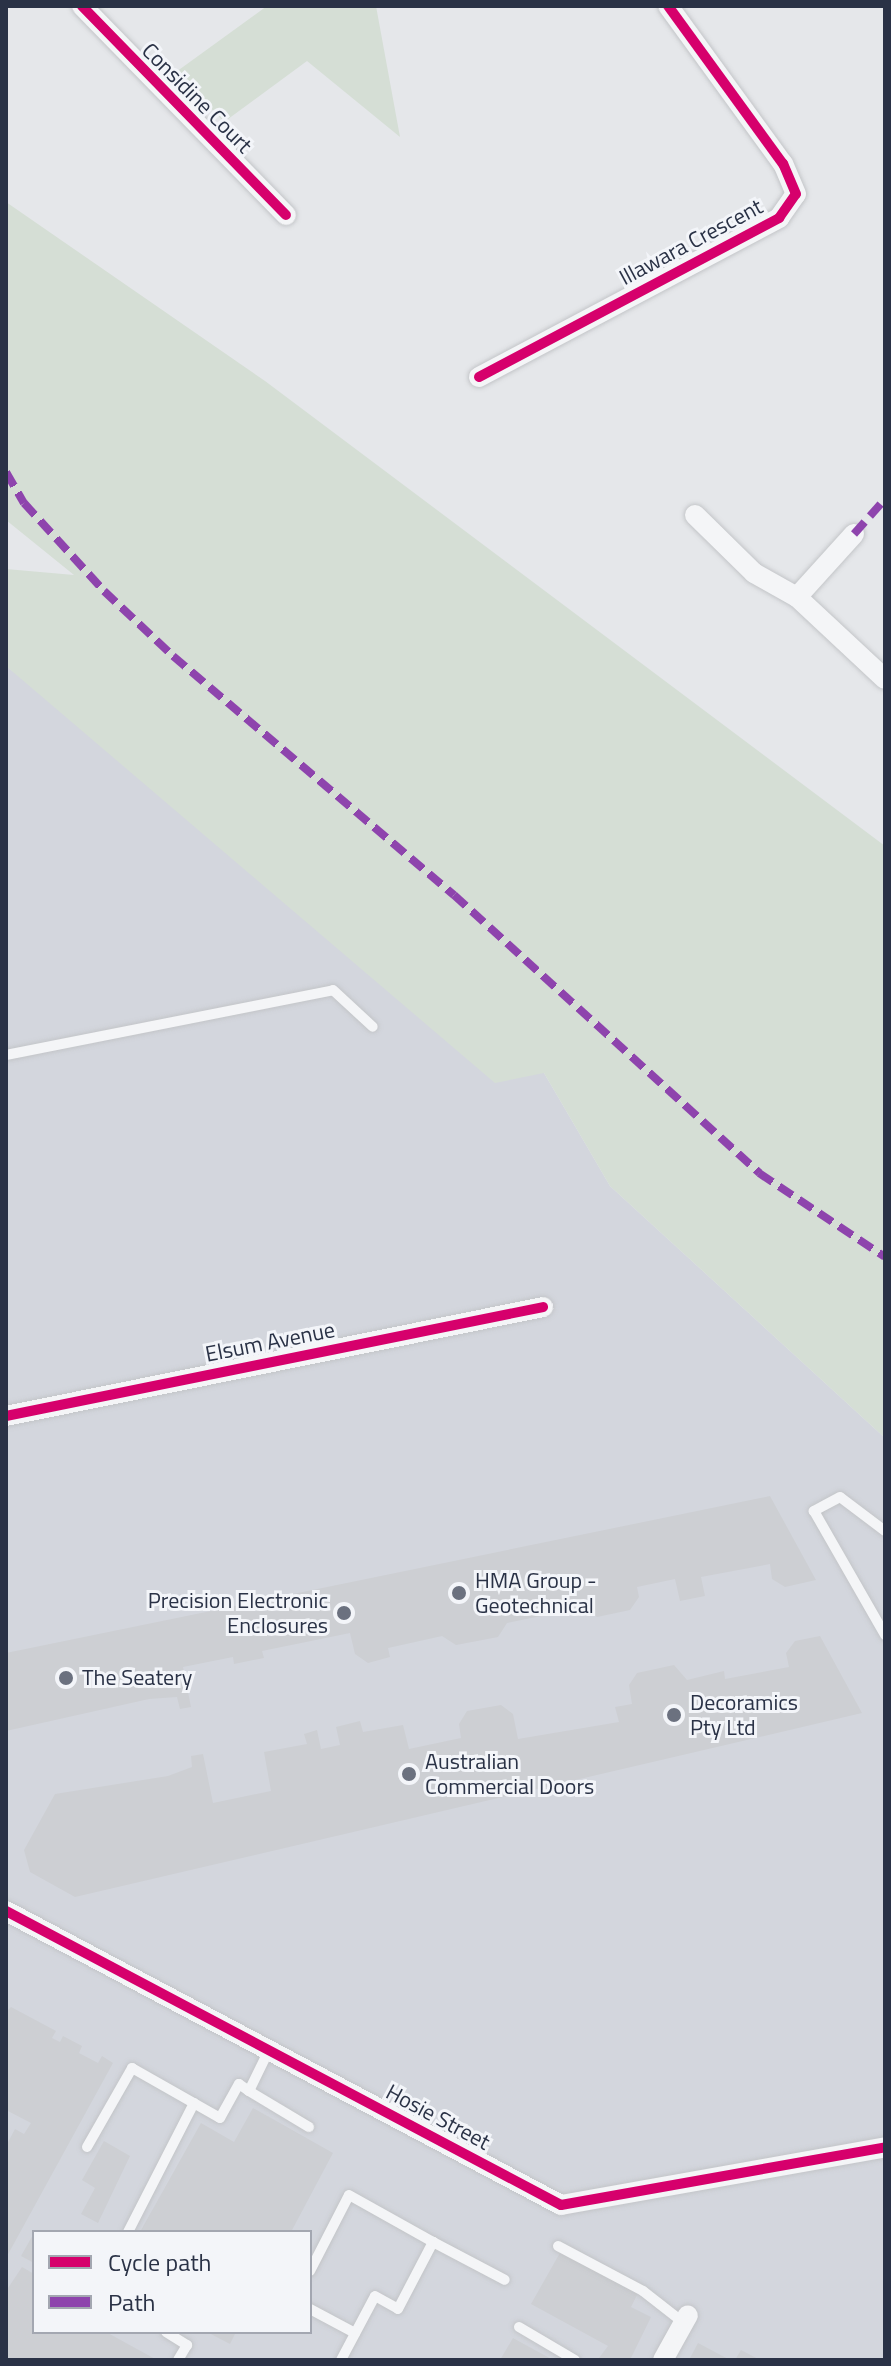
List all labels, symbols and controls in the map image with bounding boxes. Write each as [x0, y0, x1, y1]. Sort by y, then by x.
street label: Considine Court [136, 37, 258, 159]
street label: Illawara Crescent [615, 193, 767, 291]
street label: Elsum Avenue [203, 1317, 337, 1367]
place label: HMA Group - Geotechnical [475, 1567, 597, 1618]
marker: HMA Group - Geotechnical [450, 1584, 468, 1602]
place label: Precision Electronic Enclosures [148, 1587, 328, 1638]
marker: Precision Electronic Enclosures [335, 1604, 353, 1622]
place label: The Seatery [82, 1665, 192, 1691]
marker: The Seatery [57, 1669, 75, 1687]
place label: Decoramics Pty Ltd [690, 1689, 798, 1740]
marker: Decoramics Pty Ltd [665, 1706, 683, 1724]
place label: Australian Commercial Doors [425, 1748, 594, 1800]
marker: Australian Commercial Doors [400, 1765, 418, 1783]
street label: Hosie Street [381, 2079, 495, 2155]
legend [32, 2230, 312, 2334]
text: Cycle path [108, 2244, 211, 2280]
text: Path [108, 2284, 155, 2320]

